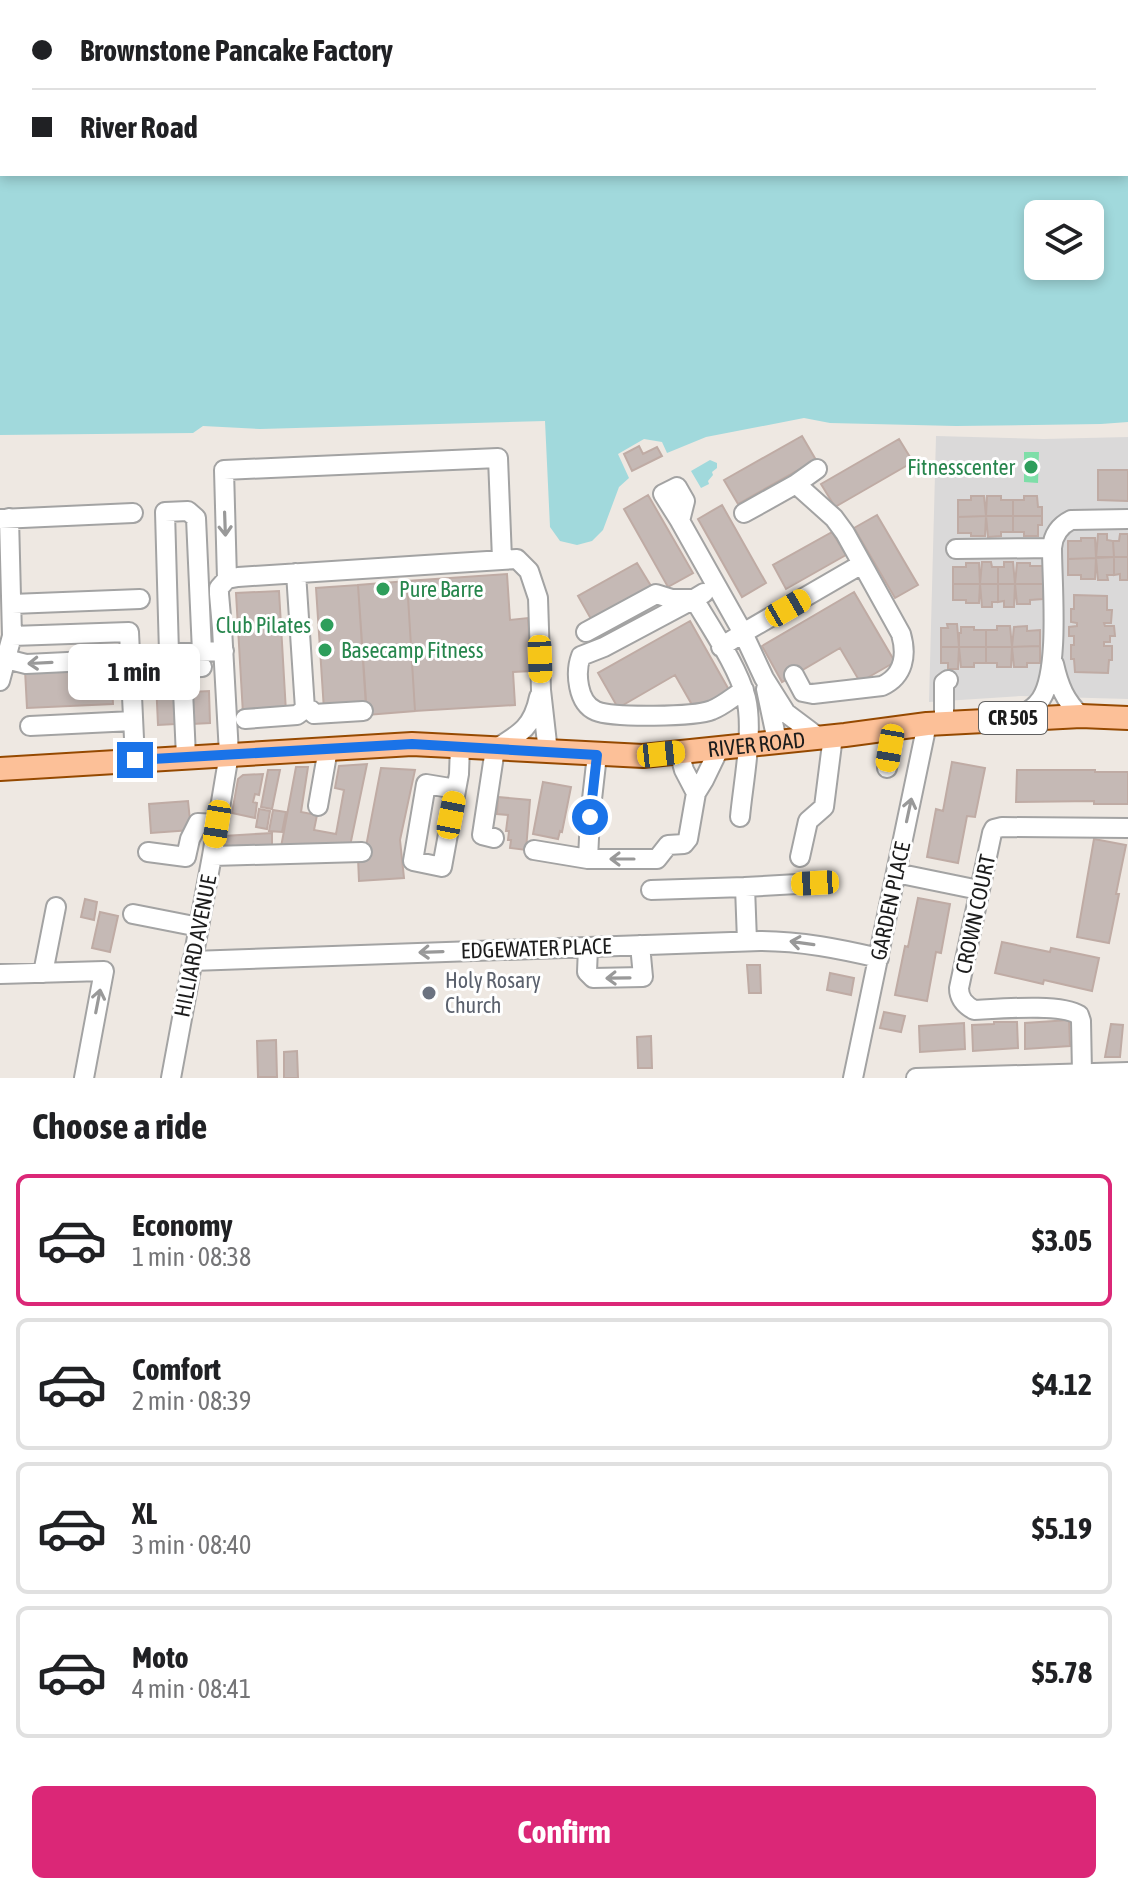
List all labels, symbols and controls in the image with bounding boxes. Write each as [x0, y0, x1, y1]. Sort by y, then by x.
text: Brownstone Pancake Factory [80, 33, 393, 67]
text: River Road [80, 110, 198, 144]
map controls [1024, 200, 1104, 280]
button: layers [1024, 200, 1104, 280]
place label: Fitnesscenter [907, 454, 1015, 480]
marker: Fitnesscenter [1022, 458, 1040, 476]
one-way arrow [218, 510, 233, 537]
place label: Pure Barre [399, 576, 484, 602]
marker: Pure Barre [374, 580, 392, 598]
car [761, 586, 815, 630]
place label: Club Pilates [216, 612, 311, 638]
marker: Club Pilates [318, 616, 336, 634]
car [527, 635, 553, 683]
place label: Basecamp Fitness [341, 637, 484, 663]
marker: Basecamp Fitness [316, 641, 334, 659]
callout: 1 min [69, 644, 201, 700]
one-way arrow [27, 655, 54, 670]
text: 1 min [107, 657, 161, 687]
road number: CR 505 [979, 702, 1047, 734]
car [874, 722, 906, 774]
street label: RIVER ROAD [706, 726, 806, 762]
car [636, 740, 686, 768]
route end [117, 742, 153, 778]
car [435, 789, 467, 841]
one-way arrow [902, 797, 917, 823]
car [201, 798, 233, 850]
route start [572, 799, 608, 835]
street label: GARDEN PLACE [865, 839, 915, 963]
one-way arrow [609, 851, 636, 867]
street label: CROWN COURT [950, 852, 1000, 976]
car [790, 870, 840, 896]
street label: HILLIARD AVENUE [169, 872, 222, 1019]
street label: EDGEWATER PLACE [460, 932, 612, 964]
one-way arrow [790, 935, 815, 950]
one-way arrow [418, 944, 445, 959]
place label: Holy Rosary Church [445, 967, 541, 1018]
one-way arrow [605, 970, 632, 985]
marker: Holy Rosary Church [420, 984, 438, 1002]
one-way arrow [92, 989, 107, 1015]
text: Choose a ride [32, 1105, 207, 1147]
icon: car [36, 1204, 108, 1276]
text: Economy [132, 1208, 233, 1242]
text: $3.05 [1032, 1223, 1092, 1257]
text: 1 min · 08:38 [132, 1242, 251, 1272]
icon: car [36, 1348, 108, 1420]
text: Comfort [132, 1352, 221, 1386]
text: $4.12 [1032, 1367, 1092, 1401]
text: 2 min · 08:39 [132, 1386, 251, 1416]
icon: car [36, 1492, 108, 1564]
text: XL [132, 1496, 157, 1530]
text: $5.19 [1032, 1511, 1092, 1545]
text: 3 min · 08:40 [132, 1530, 251, 1560]
icon: car [36, 1636, 108, 1708]
text: Moto [132, 1640, 189, 1674]
text: $5.78 [1032, 1655, 1092, 1689]
text: 4 min · 08:41 [132, 1674, 251, 1704]
button: Confirm [32, 1786, 1096, 1878]

